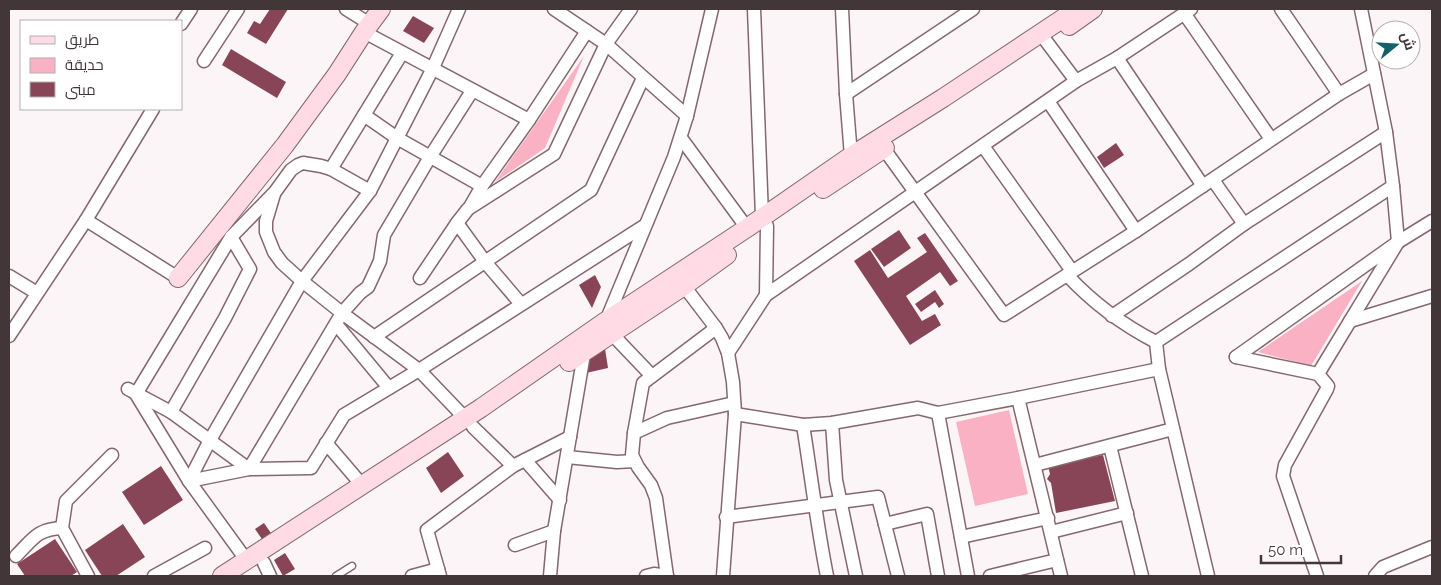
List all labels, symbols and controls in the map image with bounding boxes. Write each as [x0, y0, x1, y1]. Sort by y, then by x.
legend [20, 20, 182, 110]
north arrow [1371, 20, 1421, 70]
text: ش [1397, 30, 1419, 52]
text: طريق [65, 31, 99, 50]
text: حديقة [65, 56, 104, 74]
text: مبنى [65, 81, 96, 100]
scale bar [1261, 532, 1341, 564]
text: 50 m [1268, 541, 1303, 559]

